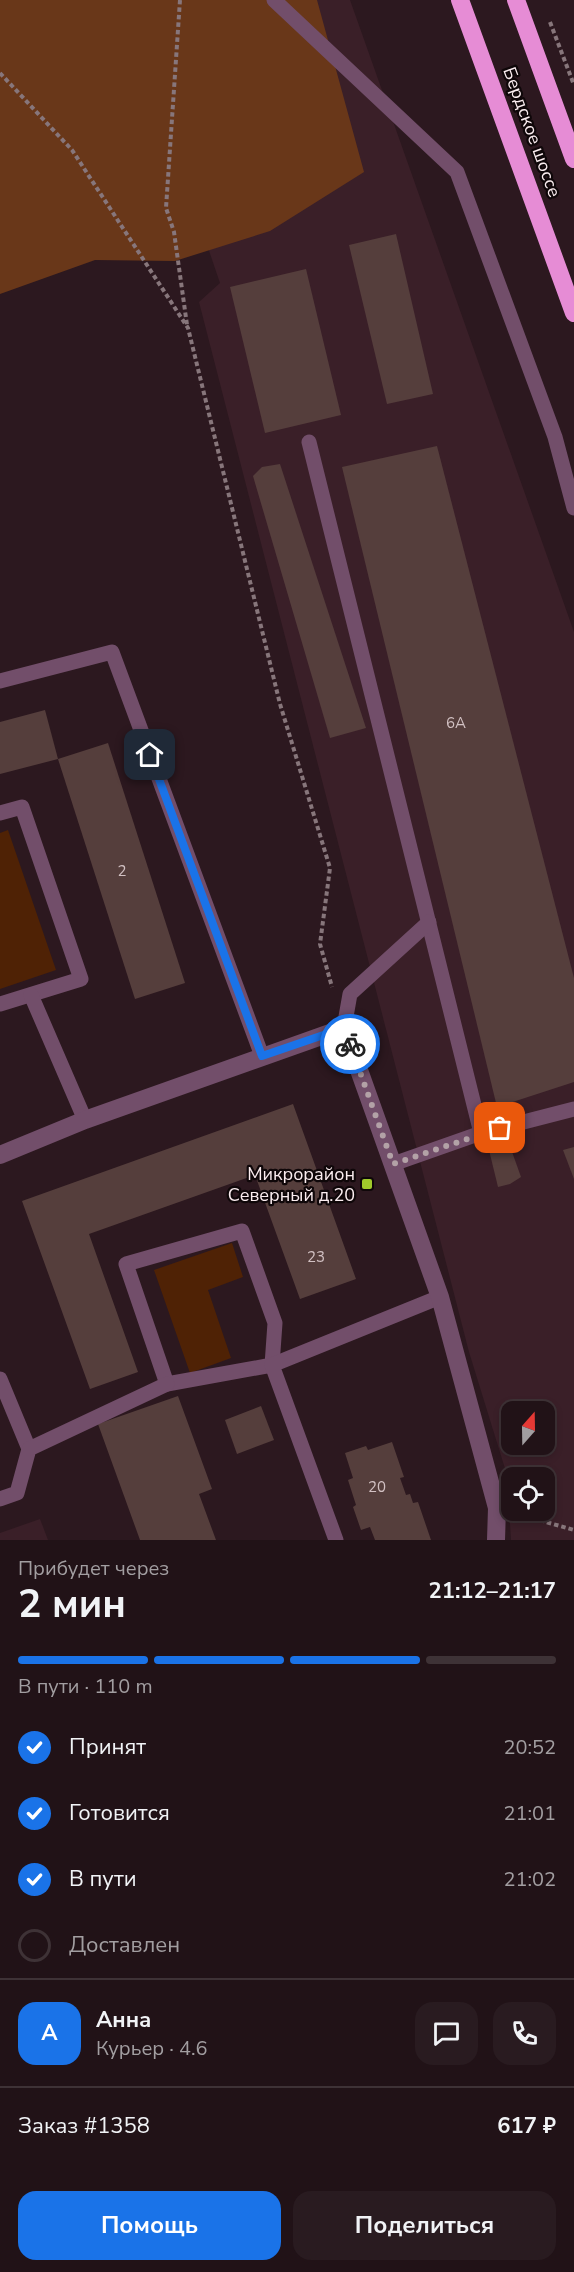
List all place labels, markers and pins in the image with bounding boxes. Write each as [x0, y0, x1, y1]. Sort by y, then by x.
pin [124, 729, 175, 780]
pin [474, 1102, 525, 1153]
place label: Микрорайон Северный д.20 [228, 1162, 355, 1207]
marker: Микрорайон Северный д.20 [360, 1177, 374, 1191]

